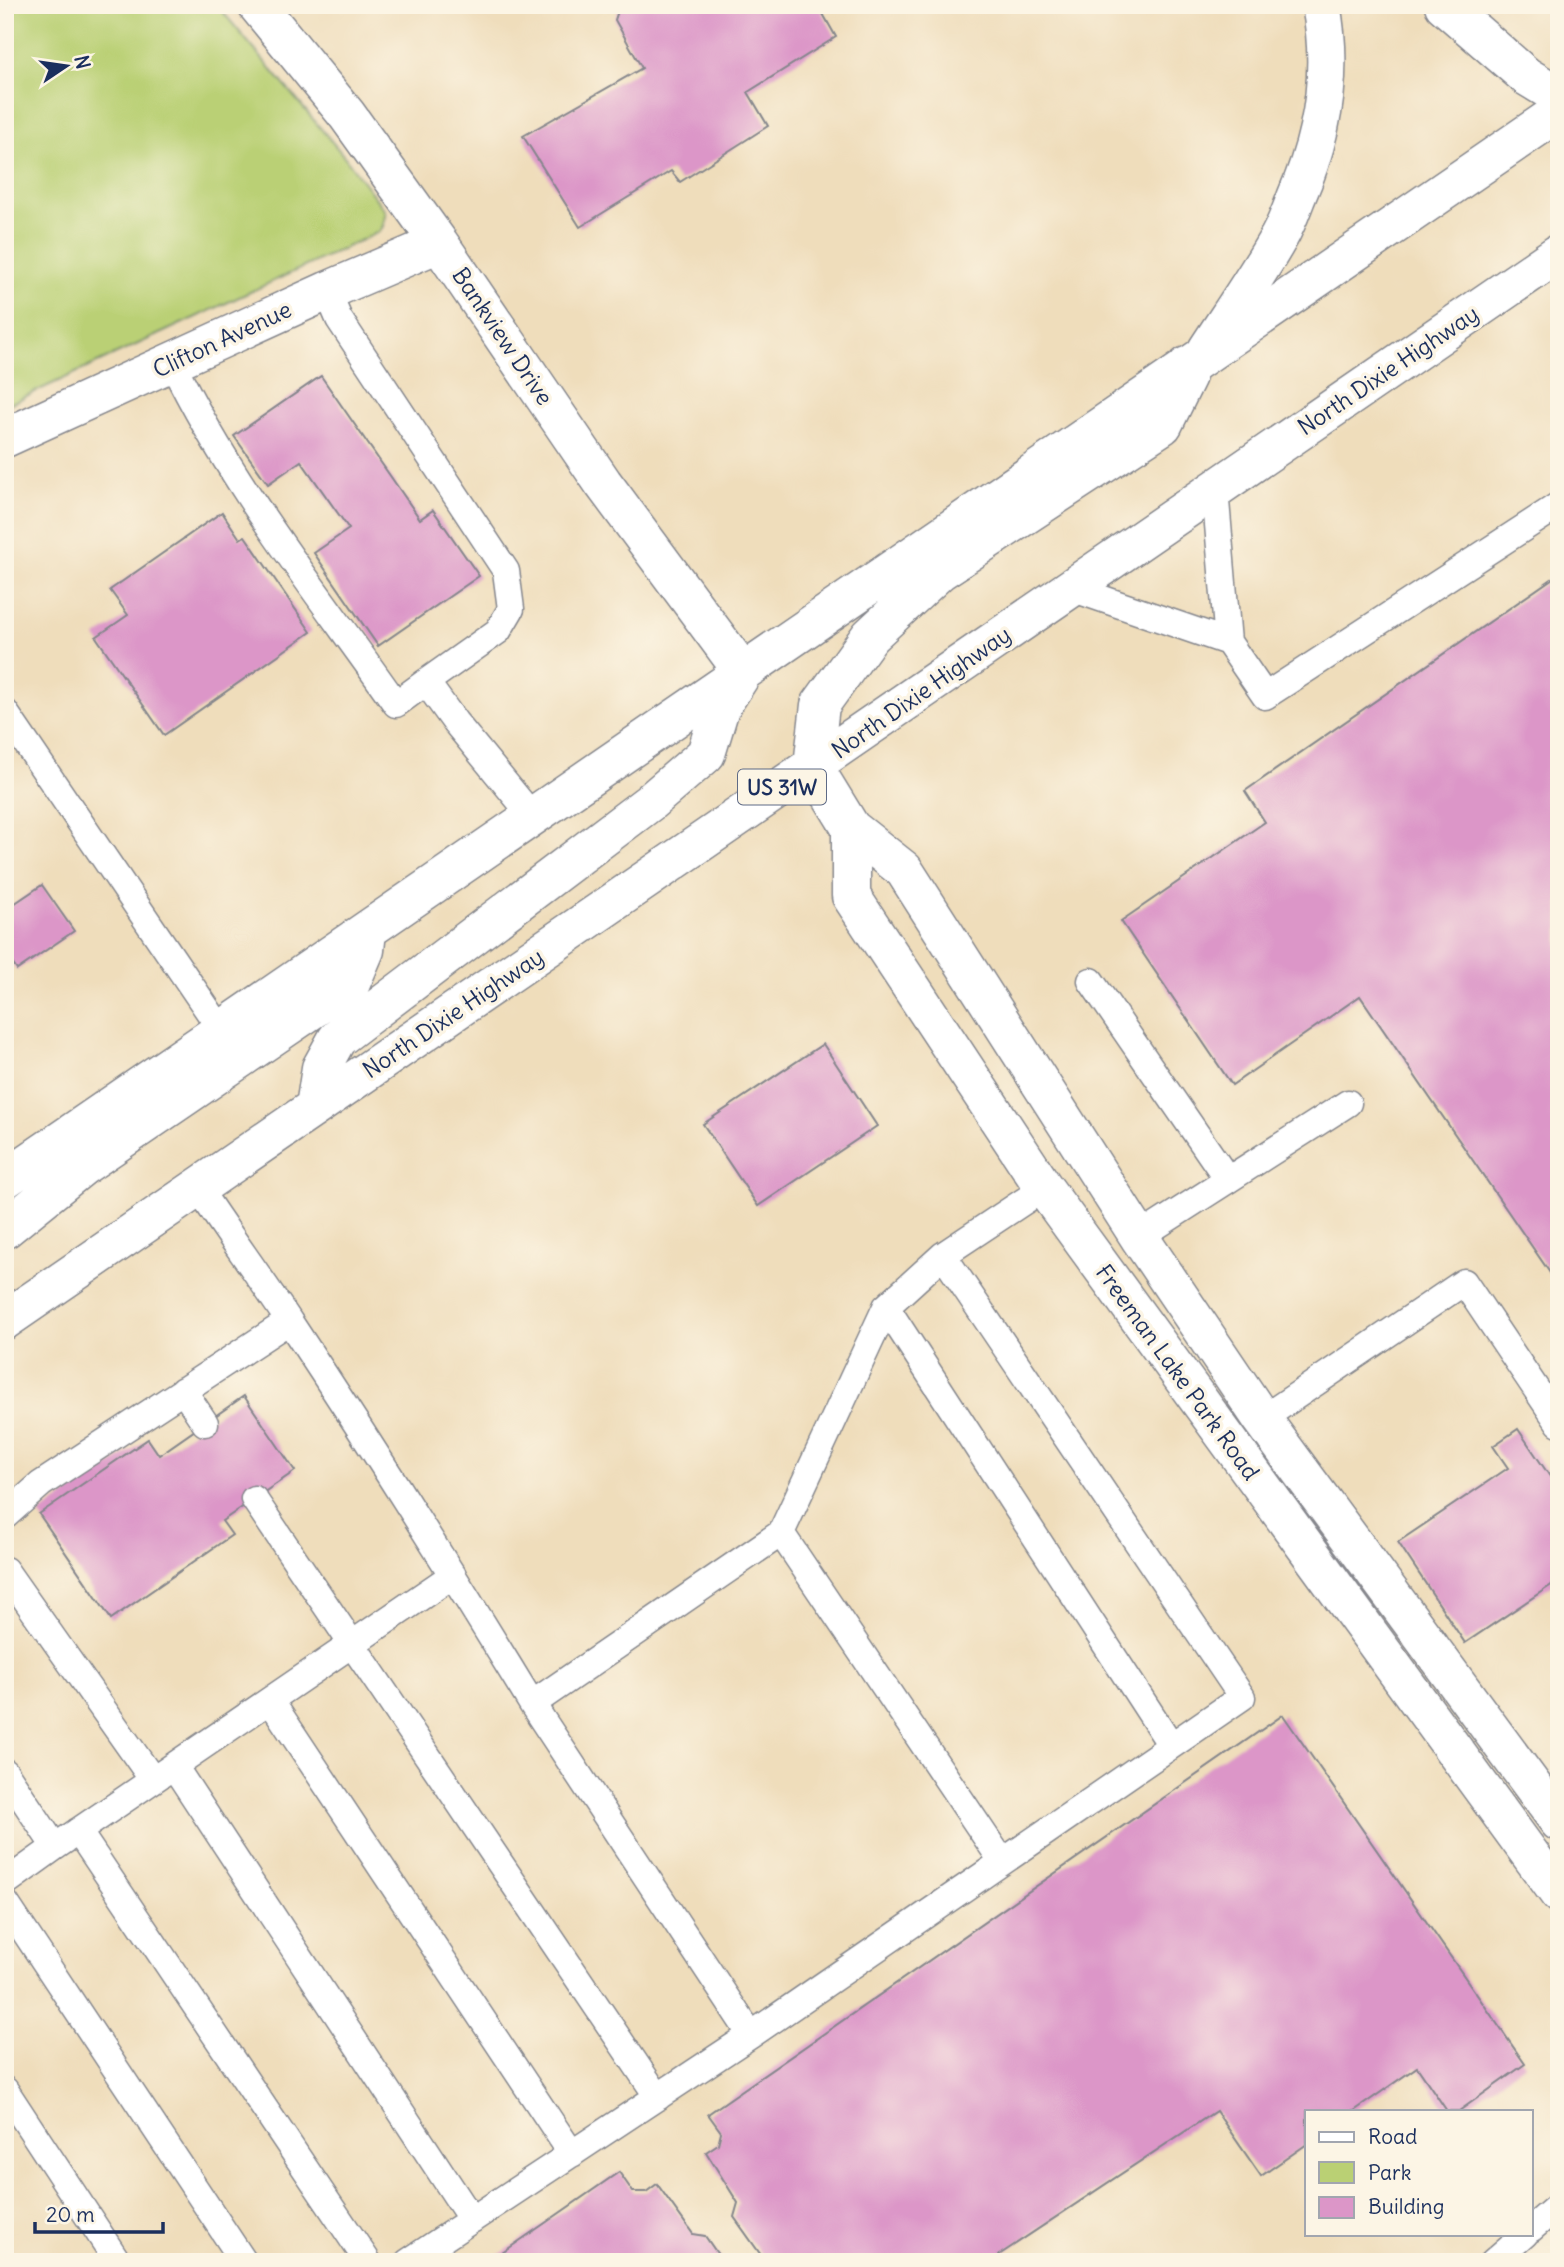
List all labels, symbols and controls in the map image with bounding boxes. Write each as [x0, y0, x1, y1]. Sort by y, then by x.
north arrow [32, 32, 102, 102]
text: N [69, 53, 96, 71]
street label: Bankview Drive [446, 262, 560, 410]
street label: Clifton Avenue [148, 294, 296, 384]
street label: North Dixie Highway [1292, 299, 1484, 441]
street label: North Dixie Highway [826, 619, 1016, 765]
road number: US 31W [738, 770, 826, 804]
street label: North Dixie Highway [357, 942, 549, 1084]
street label: Freeman Lake Park Road [1090, 1259, 1266, 1485]
legend [1305, 2110, 1532, 2236]
text: Road [1368, 2123, 1417, 2150]
text: Park [1368, 2159, 1411, 2186]
scale bar [35, 2190, 163, 2234]
text: Building [1368, 2193, 1444, 2220]
text: 20 m [46, 2201, 95, 2228]

